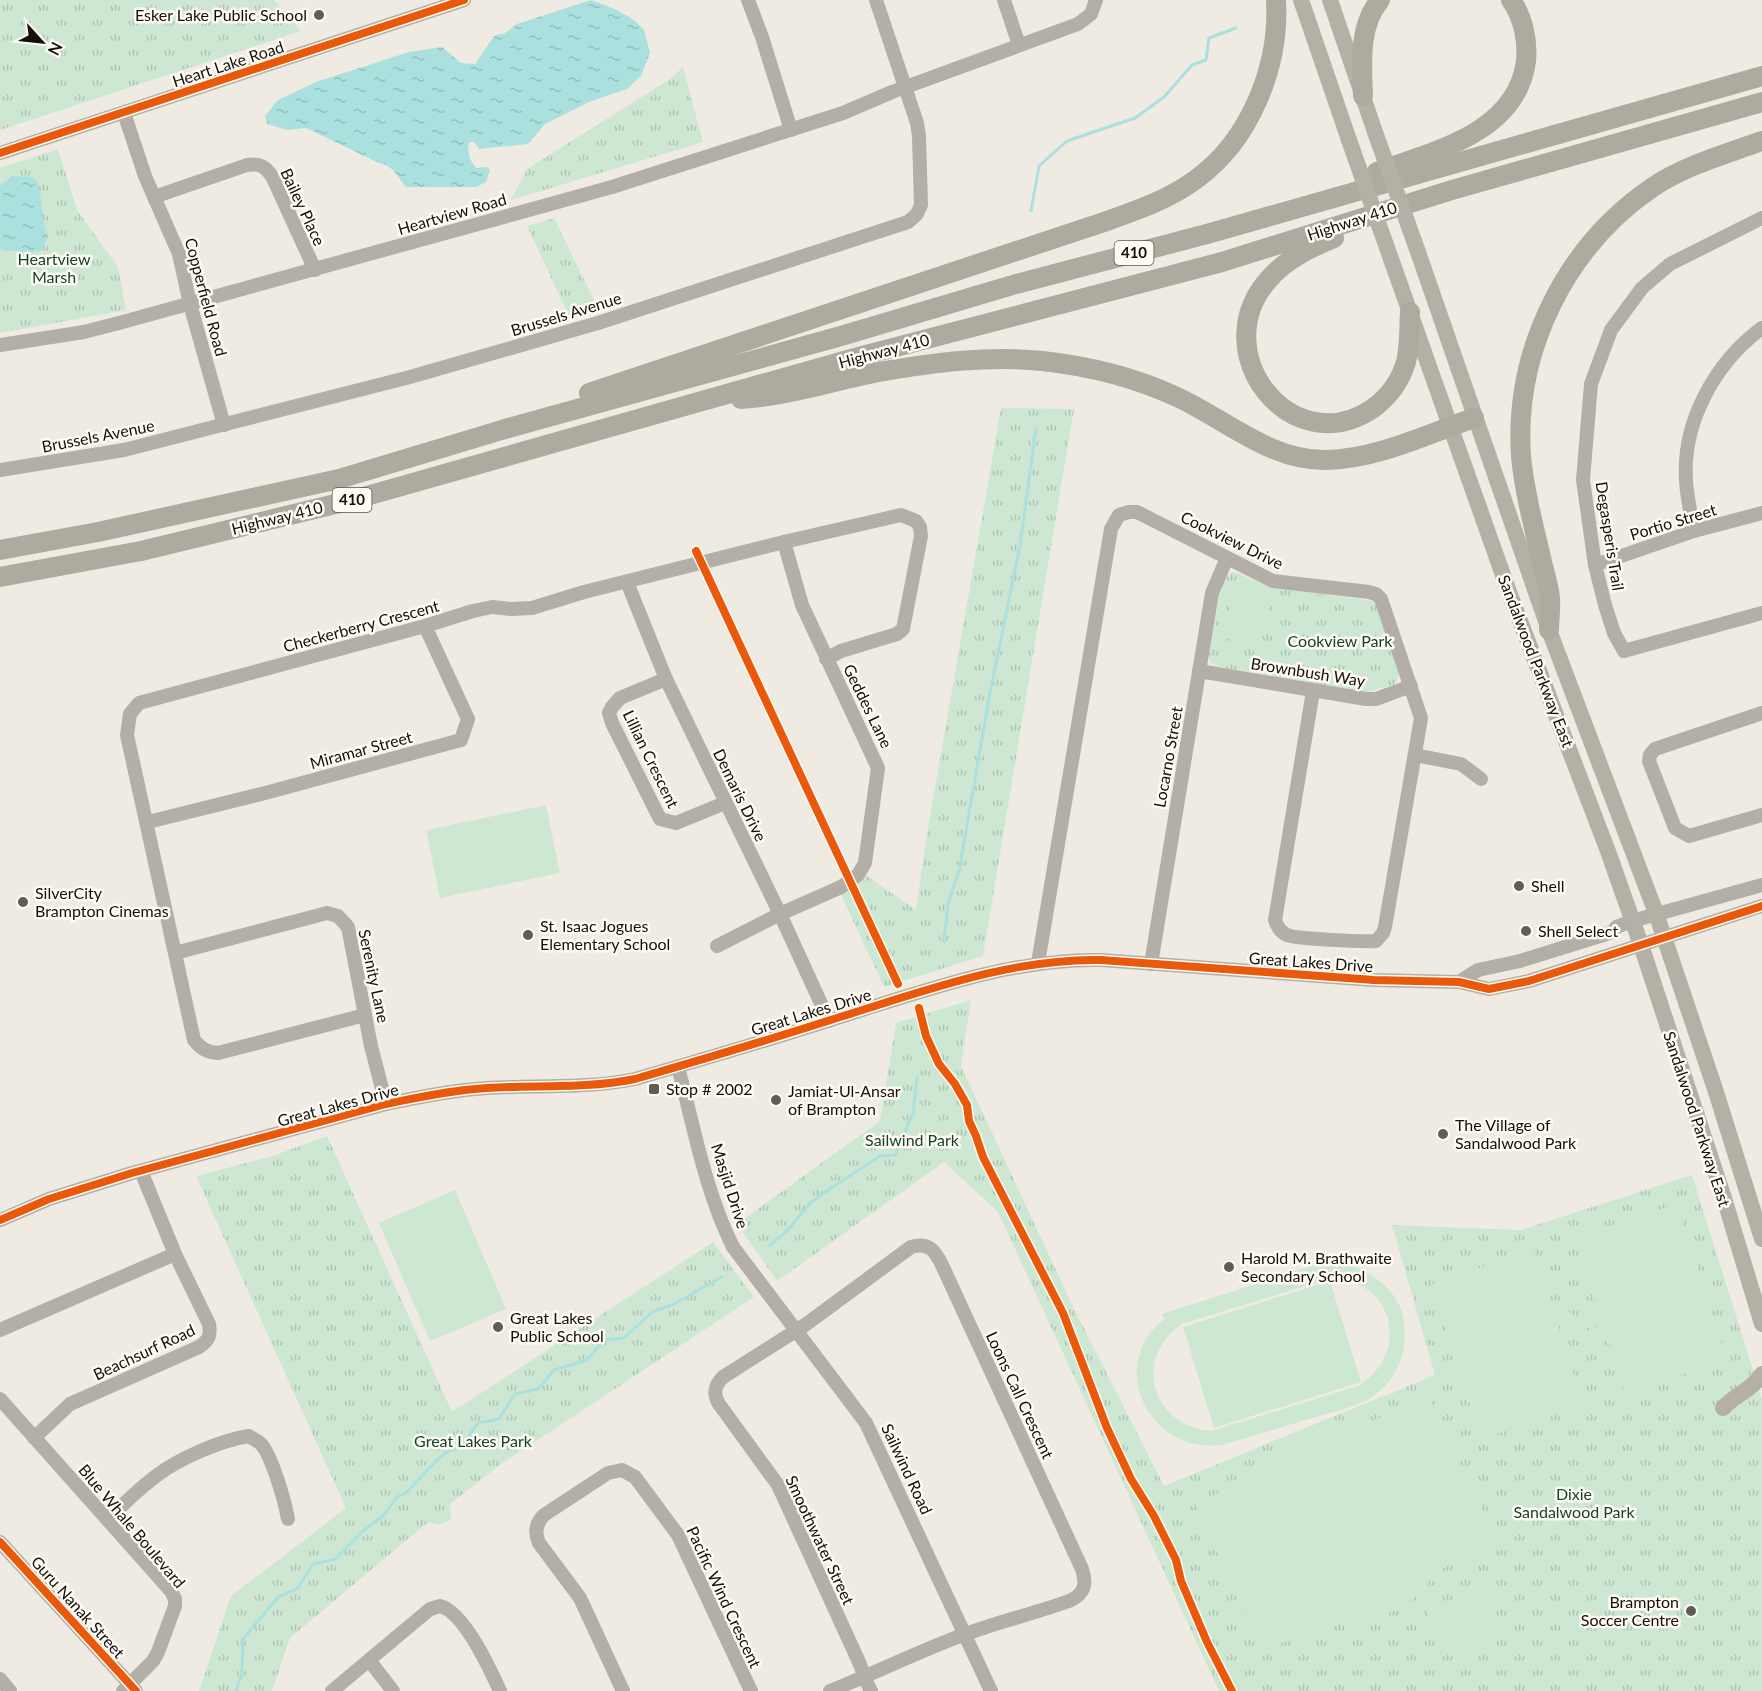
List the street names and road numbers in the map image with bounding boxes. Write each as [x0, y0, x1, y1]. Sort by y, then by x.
street label: Heart Lake Road [170, 37, 286, 90]
street label: Bailey Place [277, 165, 330, 249]
street label: Heartview Road [395, 189, 508, 238]
street label: Highway 410 [1305, 197, 1399, 244]
street label: Copperfield Road [182, 236, 231, 358]
road number: 410 [1114, 241, 1154, 265]
street label: Brussels Avenue [508, 288, 623, 339]
street label: Highway 410 [836, 329, 931, 372]
street label: Brussels Avenue [40, 415, 156, 456]
street label: Degasperis Trail [1592, 480, 1629, 592]
road number: 410 [332, 488, 372, 512]
street label: Highway 410 [229, 497, 324, 538]
street label: Portio Street [1627, 499, 1719, 544]
street label: Cookview Drive [1178, 507, 1287, 573]
street label: Sandalwood Parkway East [1495, 572, 1578, 750]
street label: Checkerberry Crescent [281, 595, 441, 655]
street label: Brownbush Way [1250, 653, 1367, 690]
street label: Geddes Lane [840, 661, 897, 751]
street label: Locarno Street [1149, 705, 1186, 809]
street label: Lillian Crescent [620, 707, 683, 811]
street label: Miramar Street [308, 727, 414, 772]
street label: Demaris Drive [710, 745, 771, 844]
street label: Serenity Lane [355, 927, 394, 1024]
street label: Great Lakes Drive [1248, 948, 1374, 975]
street label: Great Lakes Drive [748, 984, 873, 1039]
street label: Sandalwood Parkway East [1660, 1029, 1735, 1209]
street label: Great Lakes Drive [275, 1079, 401, 1130]
street label: Masjid Drive [708, 1141, 753, 1231]
street label: Beachsurf Road [90, 1320, 198, 1383]
street label: Loons Call Crescent [983, 1328, 1058, 1462]
street label: Sailwind Road [878, 1420, 937, 1517]
street label: Blue Whale Boulevard [75, 1460, 190, 1591]
street label: Smoothwater Street [782, 1472, 859, 1608]
street label: Pacific Wind Crescent [683, 1523, 766, 1671]
street label: Guru Nanak Street [28, 1552, 129, 1662]

